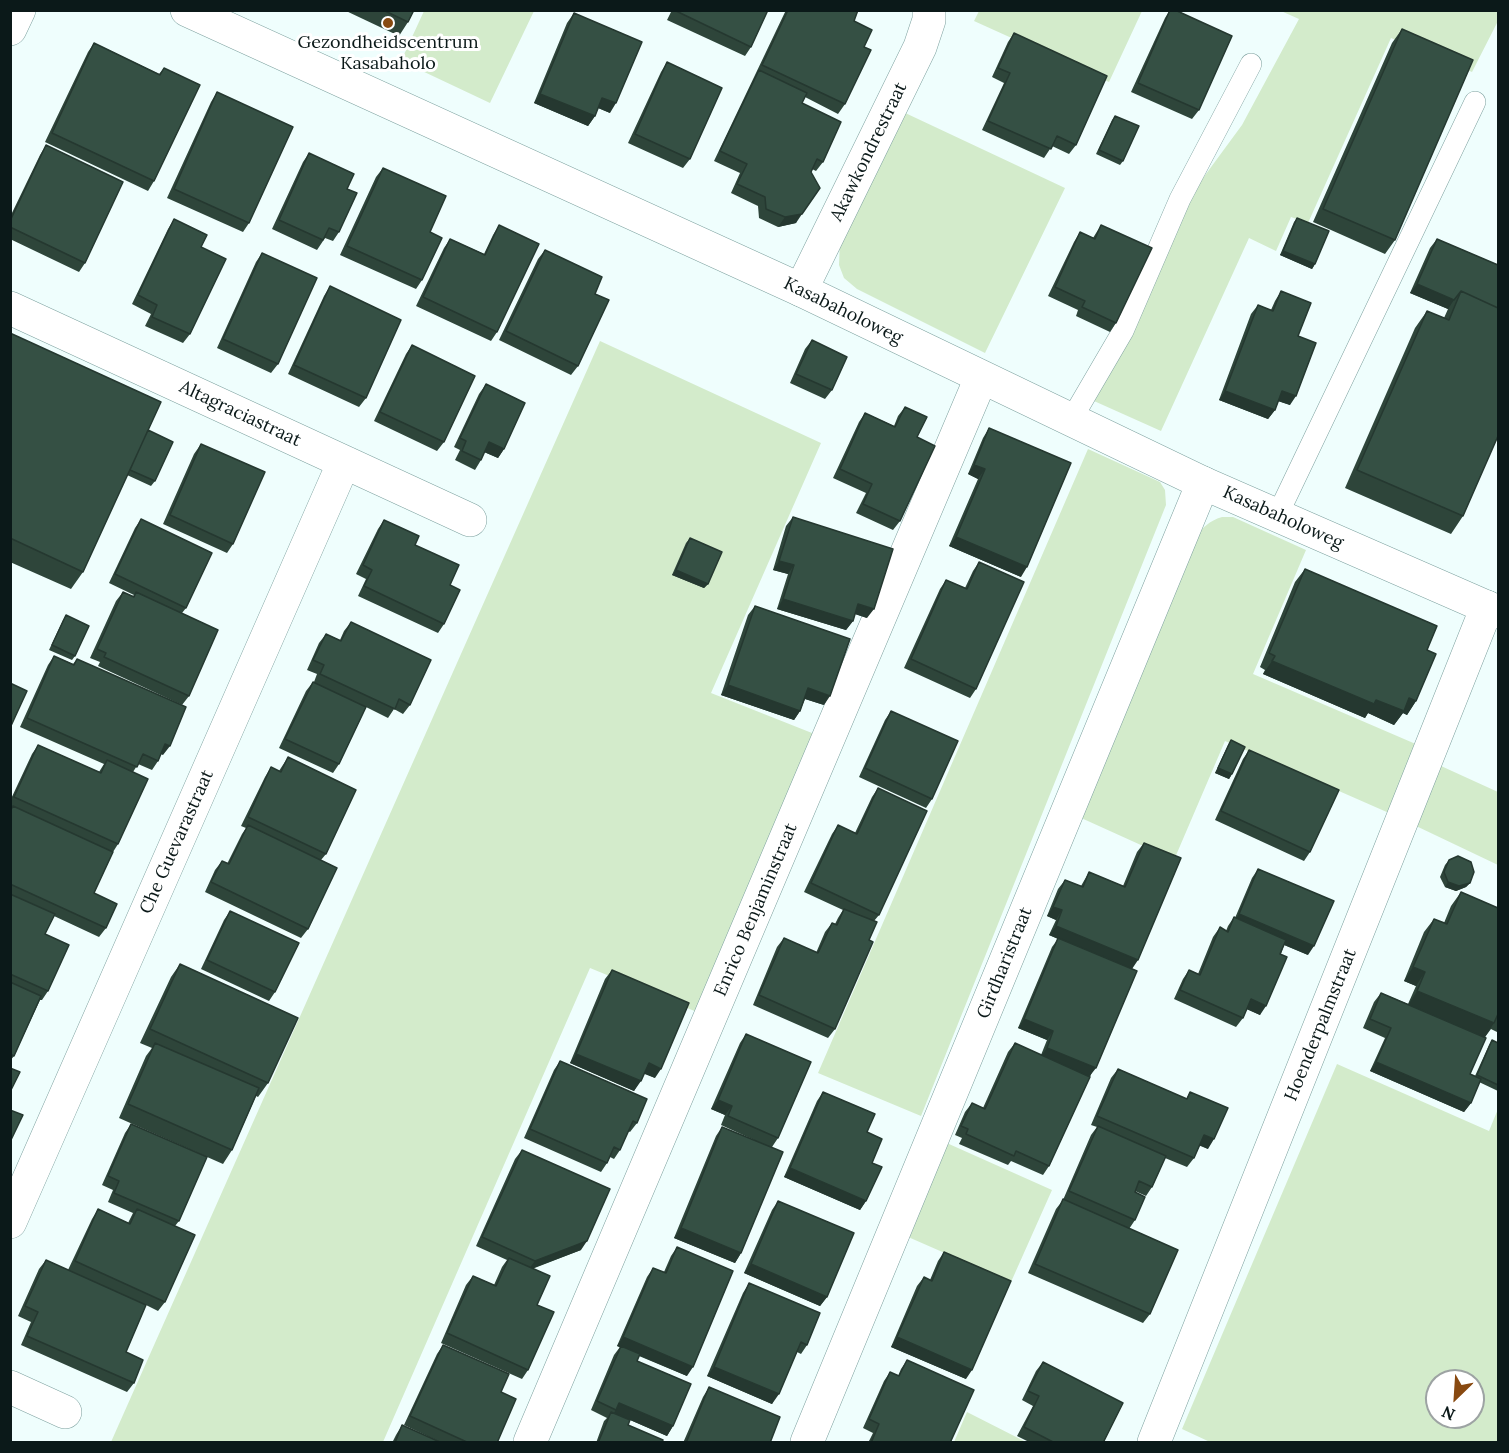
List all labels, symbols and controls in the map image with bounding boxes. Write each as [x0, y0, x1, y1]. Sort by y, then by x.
marker: Gezondheidscentrum Kasabaholo [381, 16, 395, 30]
place label: Gezondheidscentrum Kasabaholo [297, 32, 479, 74]
street label: Akawkondrestraat [826, 79, 912, 225]
street label: Kasabaholoweg [780, 273, 906, 349]
street label: Altagraciastraat [176, 376, 304, 452]
street label: Kasabaholoweg [1219, 482, 1347, 554]
street label: Che Guevarastraat [136, 767, 218, 917]
street label: Enrico Benjaminstraat [710, 820, 802, 1000]
street label: Girdharistraat [973, 904, 1037, 1022]
street label: Hoenderpalmstraat [1281, 946, 1361, 1104]
north arrow [1425, 1369, 1485, 1429]
text: N [1438, 1402, 1458, 1425]

